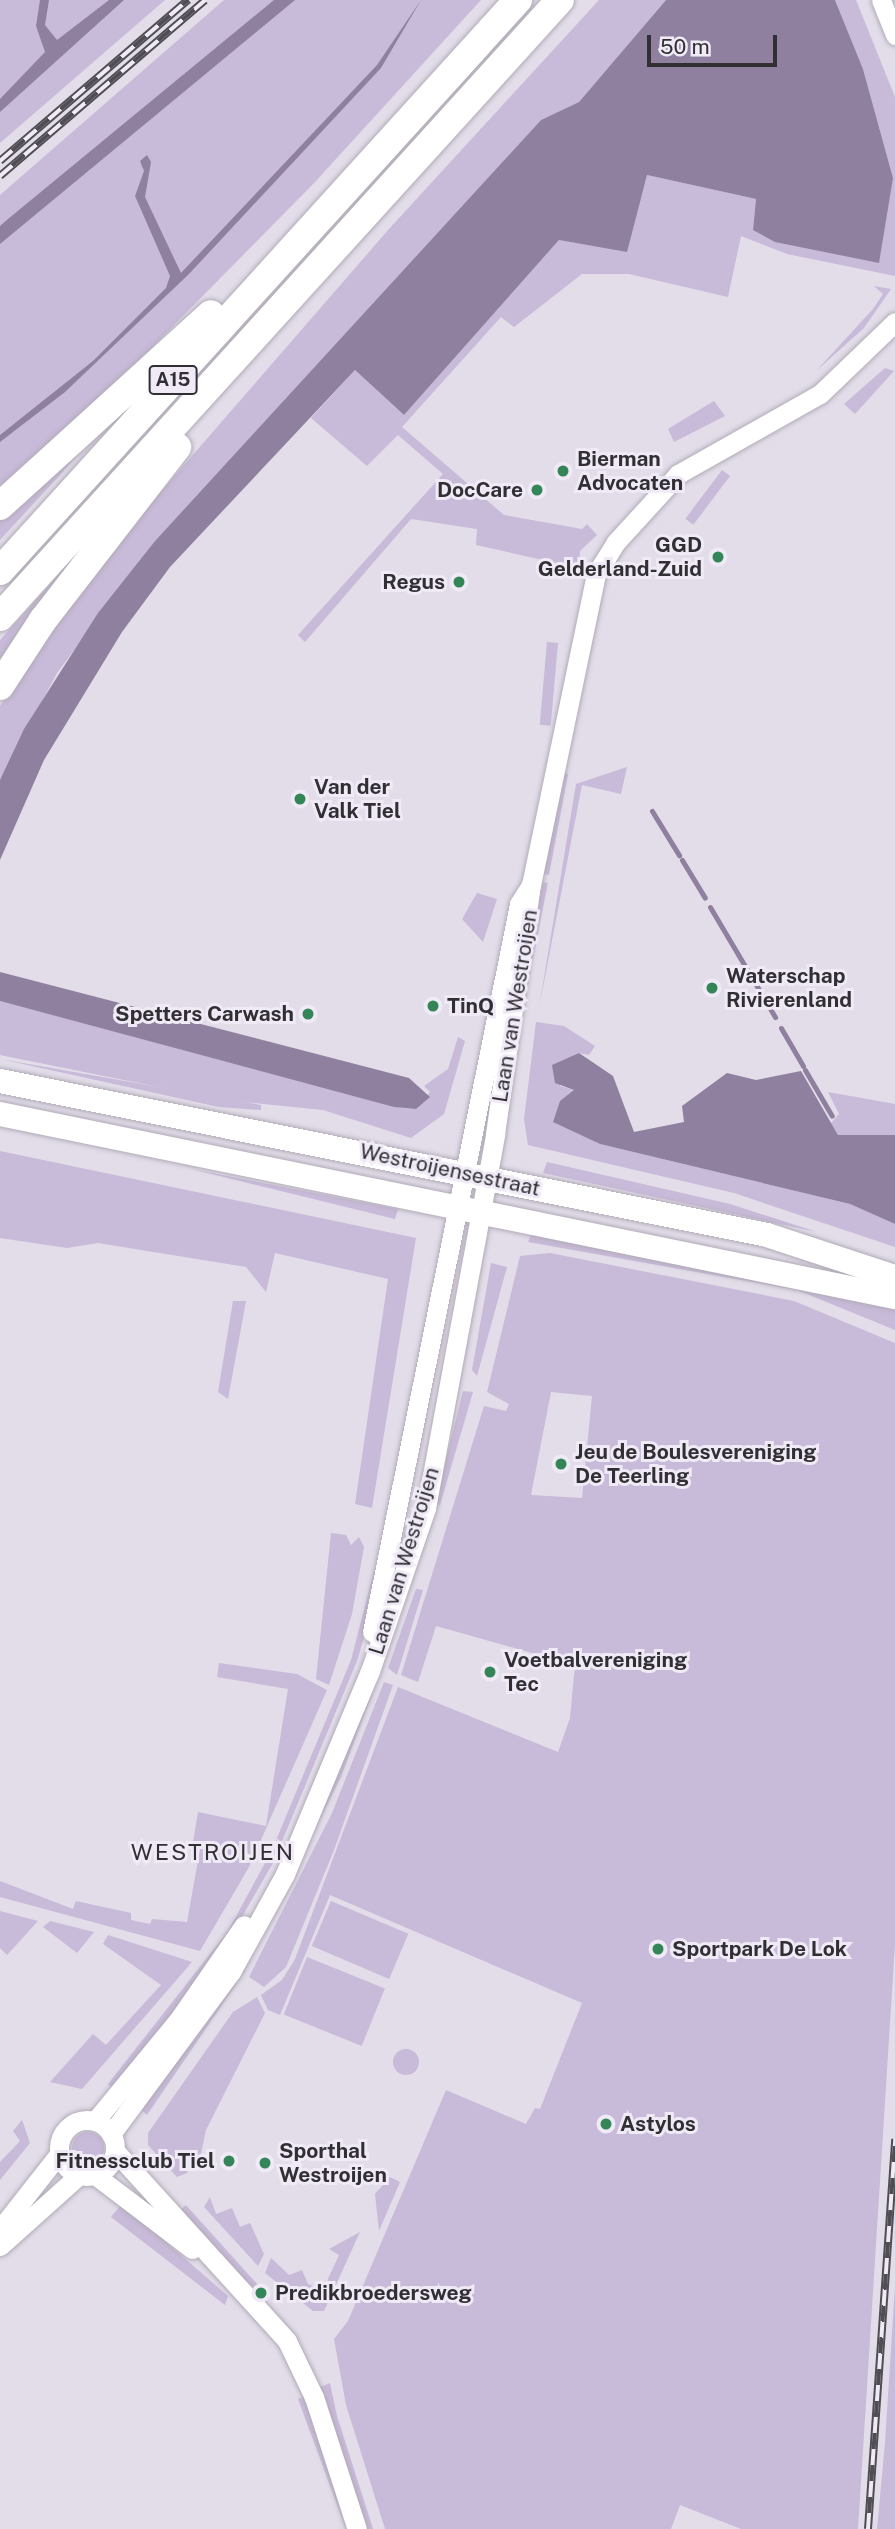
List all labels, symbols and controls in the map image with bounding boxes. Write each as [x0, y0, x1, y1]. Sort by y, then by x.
scale bar [650, 21, 780, 65]
text: 50 m [660, 34, 710, 59]
road number: A15 [148, 364, 198, 396]
place label: Bierman Advocaten [577, 446, 683, 496]
marker: Bierman Advocaten [555, 463, 571, 479]
place label: DocCare [437, 477, 523, 503]
marker: DocCare [529, 482, 545, 498]
place label: GGD Gelderland-Zuid [538, 532, 702, 582]
marker: GGD Gelderland-Zuid [708, 547, 728, 567]
place label: Regus [382, 569, 445, 595]
marker: Regus [451, 574, 467, 590]
place label: Van der Valk Tiel [314, 774, 401, 824]
marker: Van der Valk Tiel [292, 791, 308, 807]
street label: Laan van Westroijen [487, 907, 543, 1105]
place label: Waterschap Rivierenland [726, 963, 852, 1013]
marker: Waterschap Rivierenland [704, 980, 720, 996]
place label: TinQ [447, 993, 494, 1019]
marker: TinQ [425, 998, 441, 1014]
place label: Spetters Carwash [115, 1001, 294, 1027]
marker: Spetters Carwash [300, 1006, 316, 1022]
street label: Westroijensestraat [358, 1139, 542, 1201]
place label: Jeu de Boulesvereniging De Teerling [575, 1439, 817, 1489]
marker: Jeu de Boulesvereniging De Teerling [553, 1456, 569, 1472]
street label: Laan van Westroijen [363, 1464, 445, 1658]
place label: Voetbalvereniging Tec [504, 1647, 687, 1697]
marker: Voetbalvereniging Tec [482, 1664, 498, 1680]
district label: WESTROIJEN [132, 1838, 294, 1866]
place label: Sportpark De Lok [672, 1936, 847, 1962]
marker: Sportpark De Lok [650, 1941, 666, 1957]
place label: Astylos [620, 2111, 696, 2137]
marker: Astylos [598, 2116, 614, 2132]
place label: Sporthal Westroijen [279, 2138, 387, 2188]
place label: Fitnessclub Tiel [55, 2148, 215, 2174]
marker: Fitnessclub Tiel [221, 2153, 237, 2169]
marker: Sporthal Westroijen [257, 2155, 273, 2171]
place label: Predikbroedersweg [275, 2280, 472, 2306]
marker: Predikbroedersweg [253, 2285, 269, 2301]

